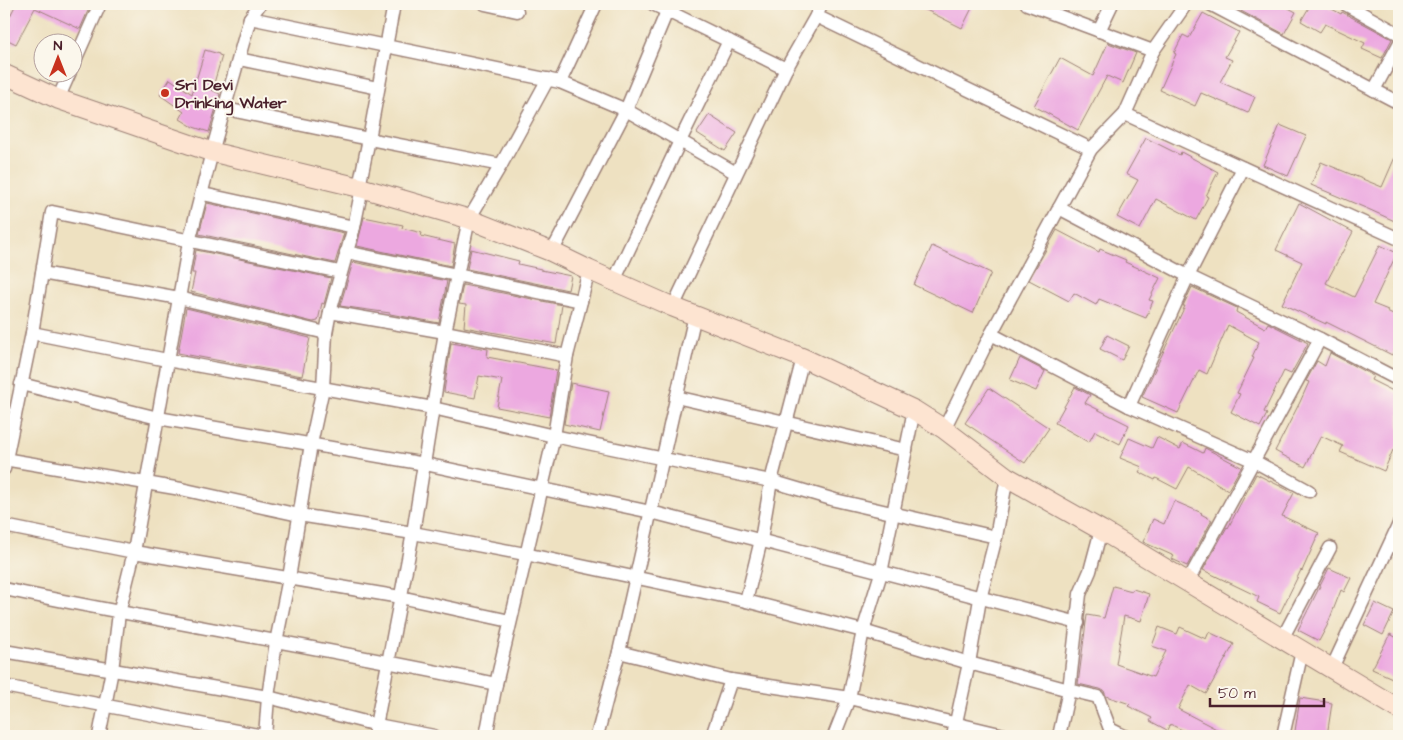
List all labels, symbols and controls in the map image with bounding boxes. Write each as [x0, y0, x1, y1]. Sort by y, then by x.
north arrow [32, 32, 82, 82]
text: N [54, 36, 63, 56]
place label: Sri Devi Drinking Water [174, 74, 287, 116]
marker: Sri Devi Drinking Water [159, 87, 171, 99]
scale bar [1210, 675, 1324, 707]
text: 50 m [1218, 683, 1256, 704]

